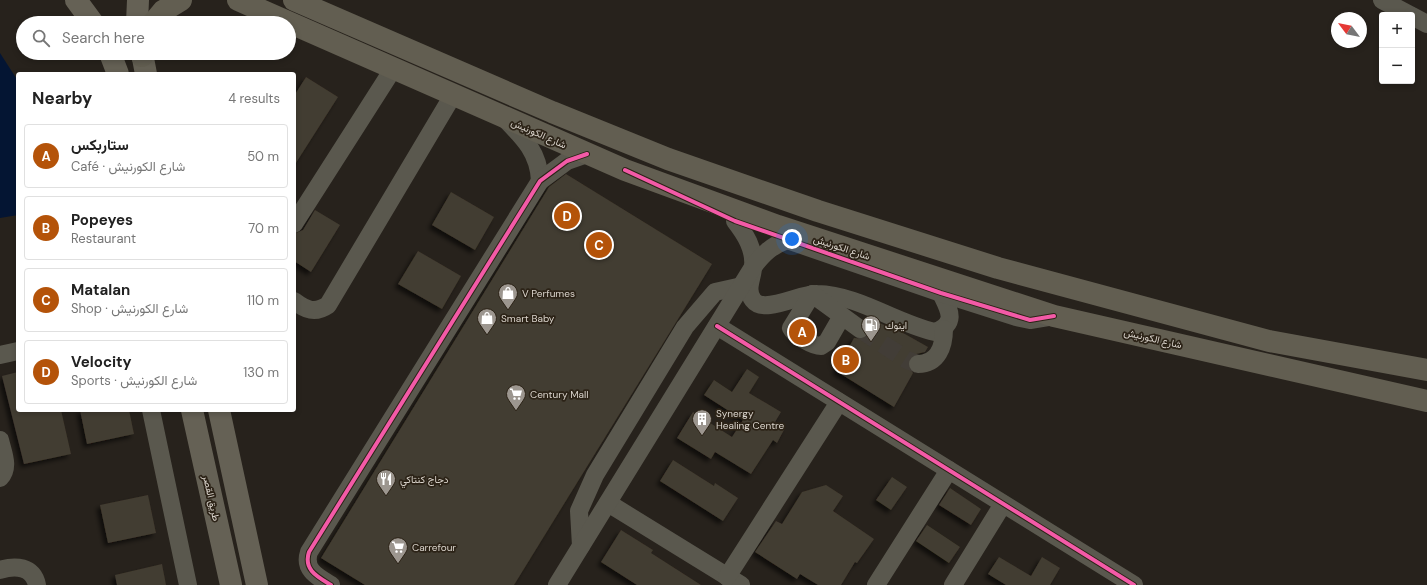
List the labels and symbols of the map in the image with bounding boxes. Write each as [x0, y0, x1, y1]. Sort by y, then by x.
north arrow [1331, 12, 1367, 48]
street label: شارع الكورنيش [509, 115, 569, 151]
pin: D [554, 201, 580, 231]
your location [782, 229, 802, 249]
pin: C [586, 230, 612, 260]
street label: شارع الكورنيش [812, 232, 872, 263]
shop icon: V Perfumes [497, 282, 519, 310]
place label: V Perfumes [522, 287, 575, 300]
shop icon: Smart Baby [476, 307, 498, 335]
place label: Smart Baby [501, 312, 555, 325]
fuel station icon: اينوك [860, 314, 882, 342]
pin: A [789, 317, 815, 347]
place label: اينوك [885, 319, 907, 332]
street label: شارع الكورنيش [1123, 326, 1183, 351]
pin: B [833, 345, 859, 375]
supermarket icon: Century Mall [505, 383, 527, 411]
place label: Century Mall [530, 388, 588, 401]
place label: Synergy Healing Centre [716, 407, 785, 432]
building icon: Synergy Healing Centre [691, 408, 713, 436]
restaurant icon: دجاج كنتاكي [375, 468, 397, 496]
street label: طريق القصر [200, 473, 223, 523]
place label: دجاج كنتاكي [400, 473, 449, 488]
supermarket icon: Carrefour [387, 536, 409, 564]
place label: Carrefour [412, 541, 456, 554]

